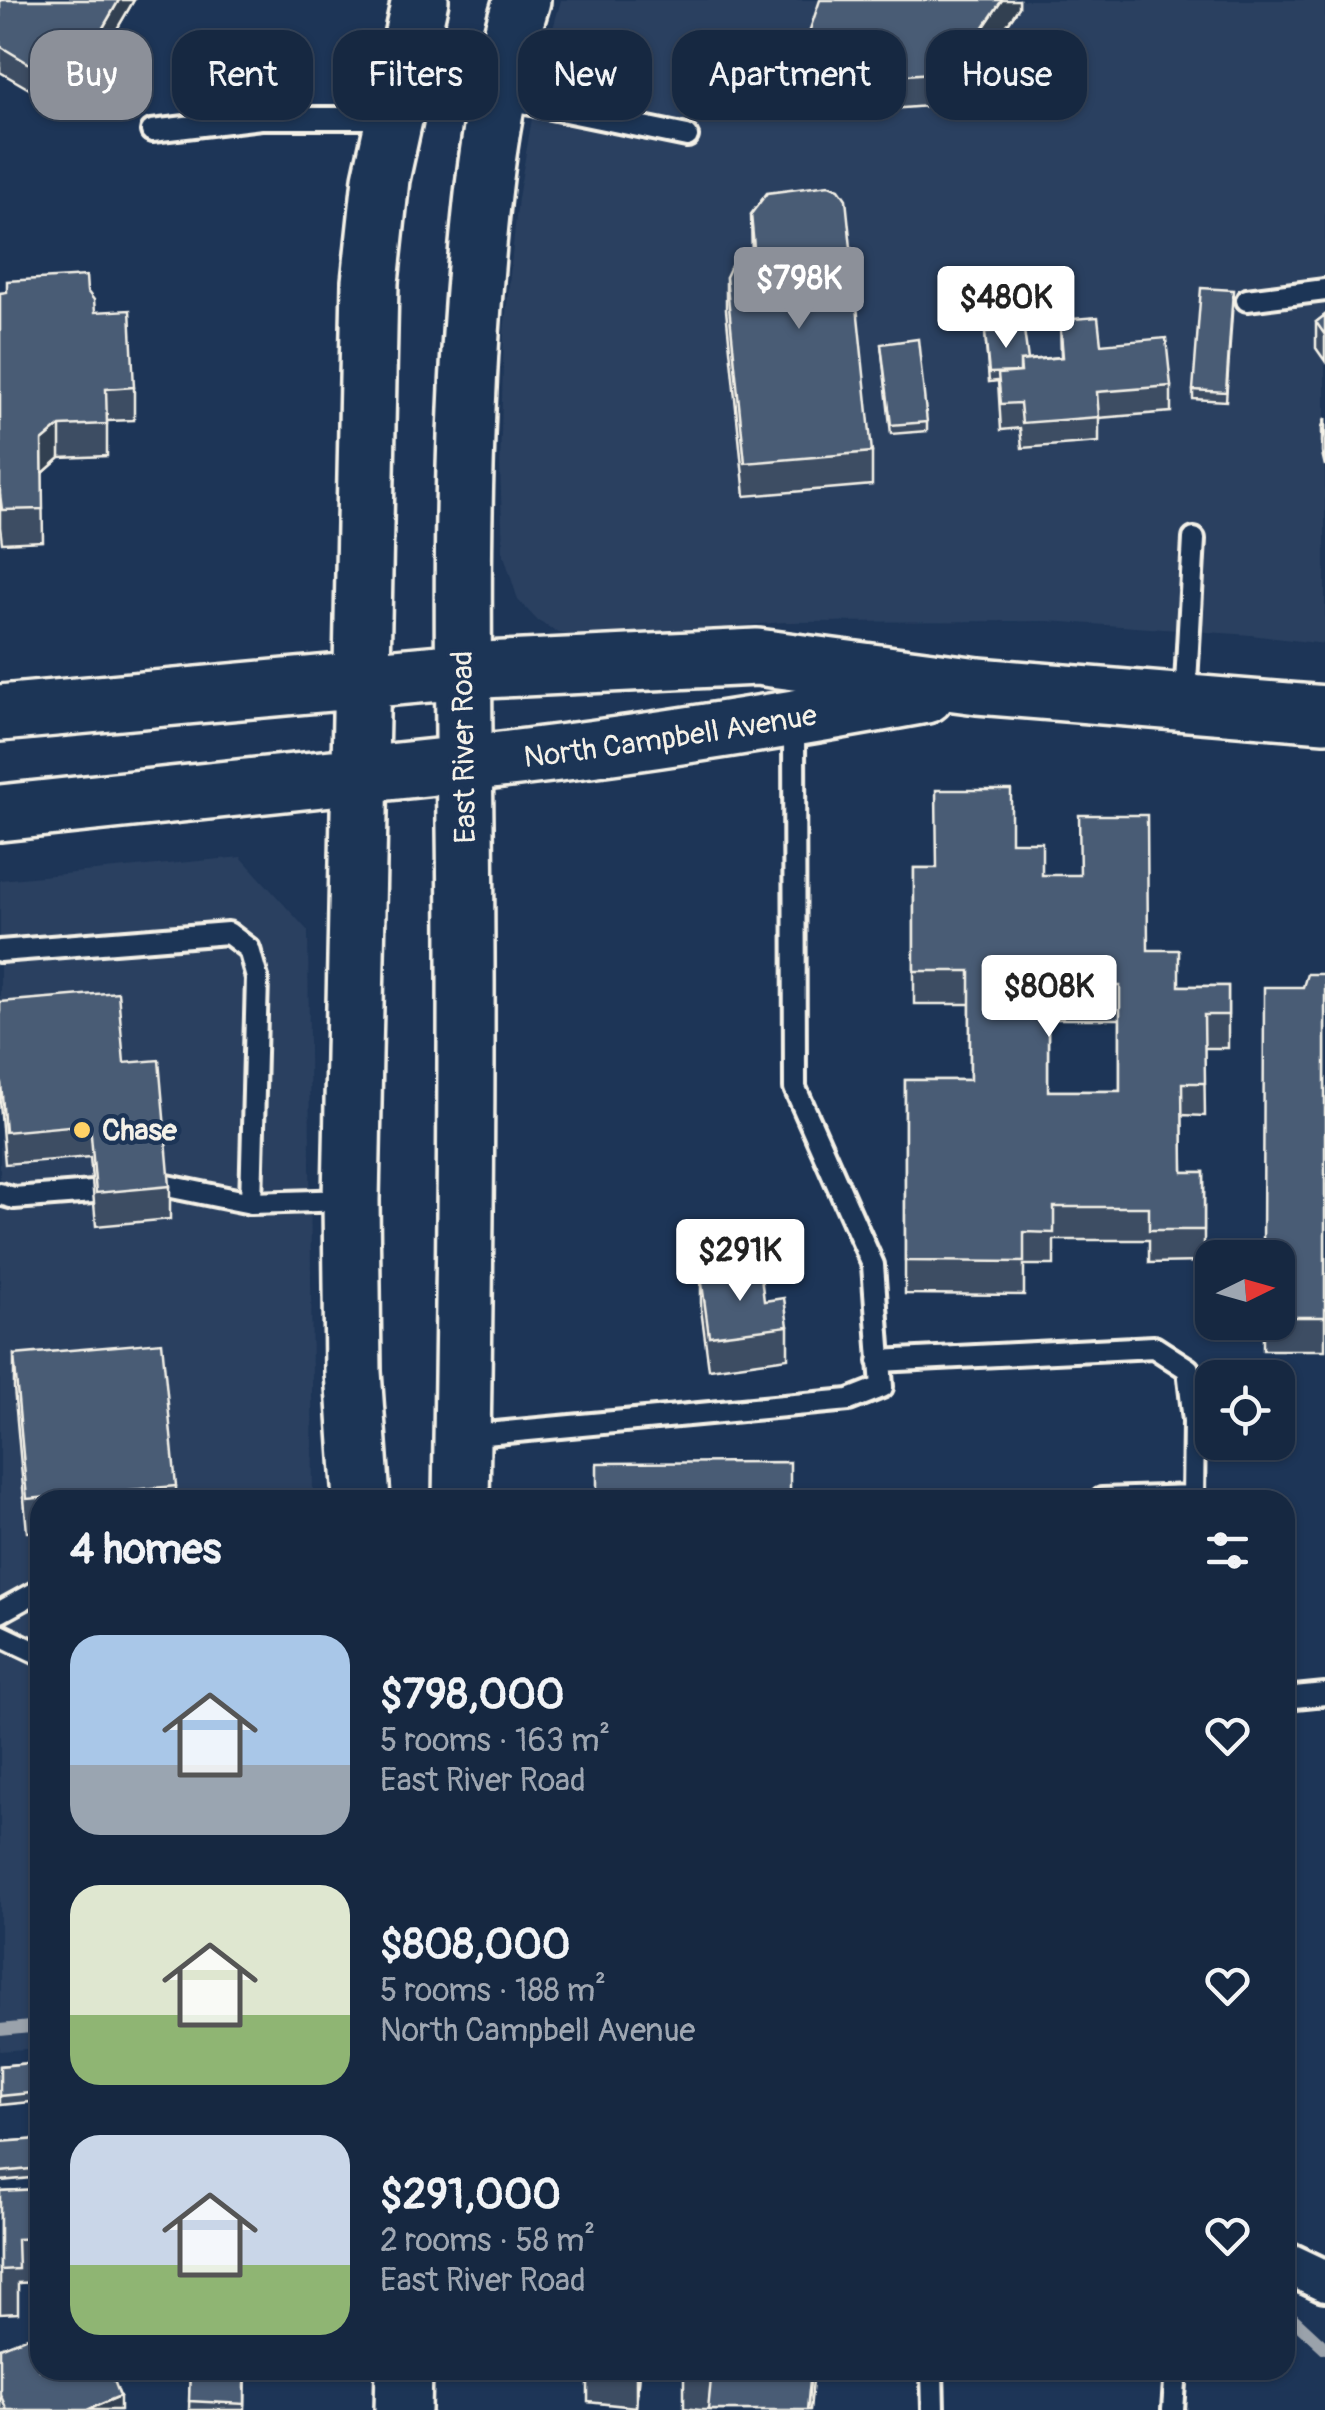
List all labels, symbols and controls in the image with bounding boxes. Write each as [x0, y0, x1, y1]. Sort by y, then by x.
chip: Buy [30, 30, 152, 120]
chip: Rent [172, 30, 313, 120]
chip: Filters [333, 30, 498, 120]
chip: New [518, 30, 652, 120]
chip: Apartment [672, 30, 906, 120]
chip: House [926, 30, 1087, 120]
pin: $798K [729, 247, 869, 332]
text: $798K [756, 259, 842, 299]
pin: $480K [936, 266, 1076, 351]
text: $480K [959, 278, 1053, 318]
street label: East River Road [444, 650, 484, 844]
street label: North Campbell Avenue [522, 696, 820, 776]
pin: $808K [979, 955, 1119, 1040]
text: $808K [1004, 967, 1094, 1007]
place label: Chase [102, 1112, 178, 1149]
marker: Chase [71, 1119, 93, 1141]
pin: $291K [670, 1219, 810, 1304]
text: $291K [698, 1231, 782, 1271]
north arrow [1195, 1240, 1295, 1340]
map controls [1195, 1240, 1295, 1460]
button: locate [1195, 1360, 1295, 1460]
icon: filters [1200, 1523, 1255, 1578]
text: 4 homes [70, 1524, 221, 1576]
text: $798,000 [380, 1669, 565, 1721]
icon: home [150, 1675, 270, 1795]
icon: heart [1200, 1708, 1255, 1763]
text: 5 rooms · 163 m² [380, 1721, 610, 1761]
text: East River Road [380, 1761, 586, 1801]
text: $808,000 [380, 1919, 571, 1971]
icon: home [150, 1925, 270, 2045]
icon: heart [1200, 1958, 1255, 2013]
text: 5 rooms · 188 m² [380, 1971, 606, 2011]
text: North Campbell Avenue [380, 2011, 695, 2051]
text: $291,000 [380, 2169, 561, 2221]
icon: home [150, 2175, 270, 2295]
icon: heart [1200, 2208, 1255, 2263]
text: 2 rooms · 58 m² [380, 2221, 595, 2261]
text: East River Road [380, 2261, 586, 2301]

